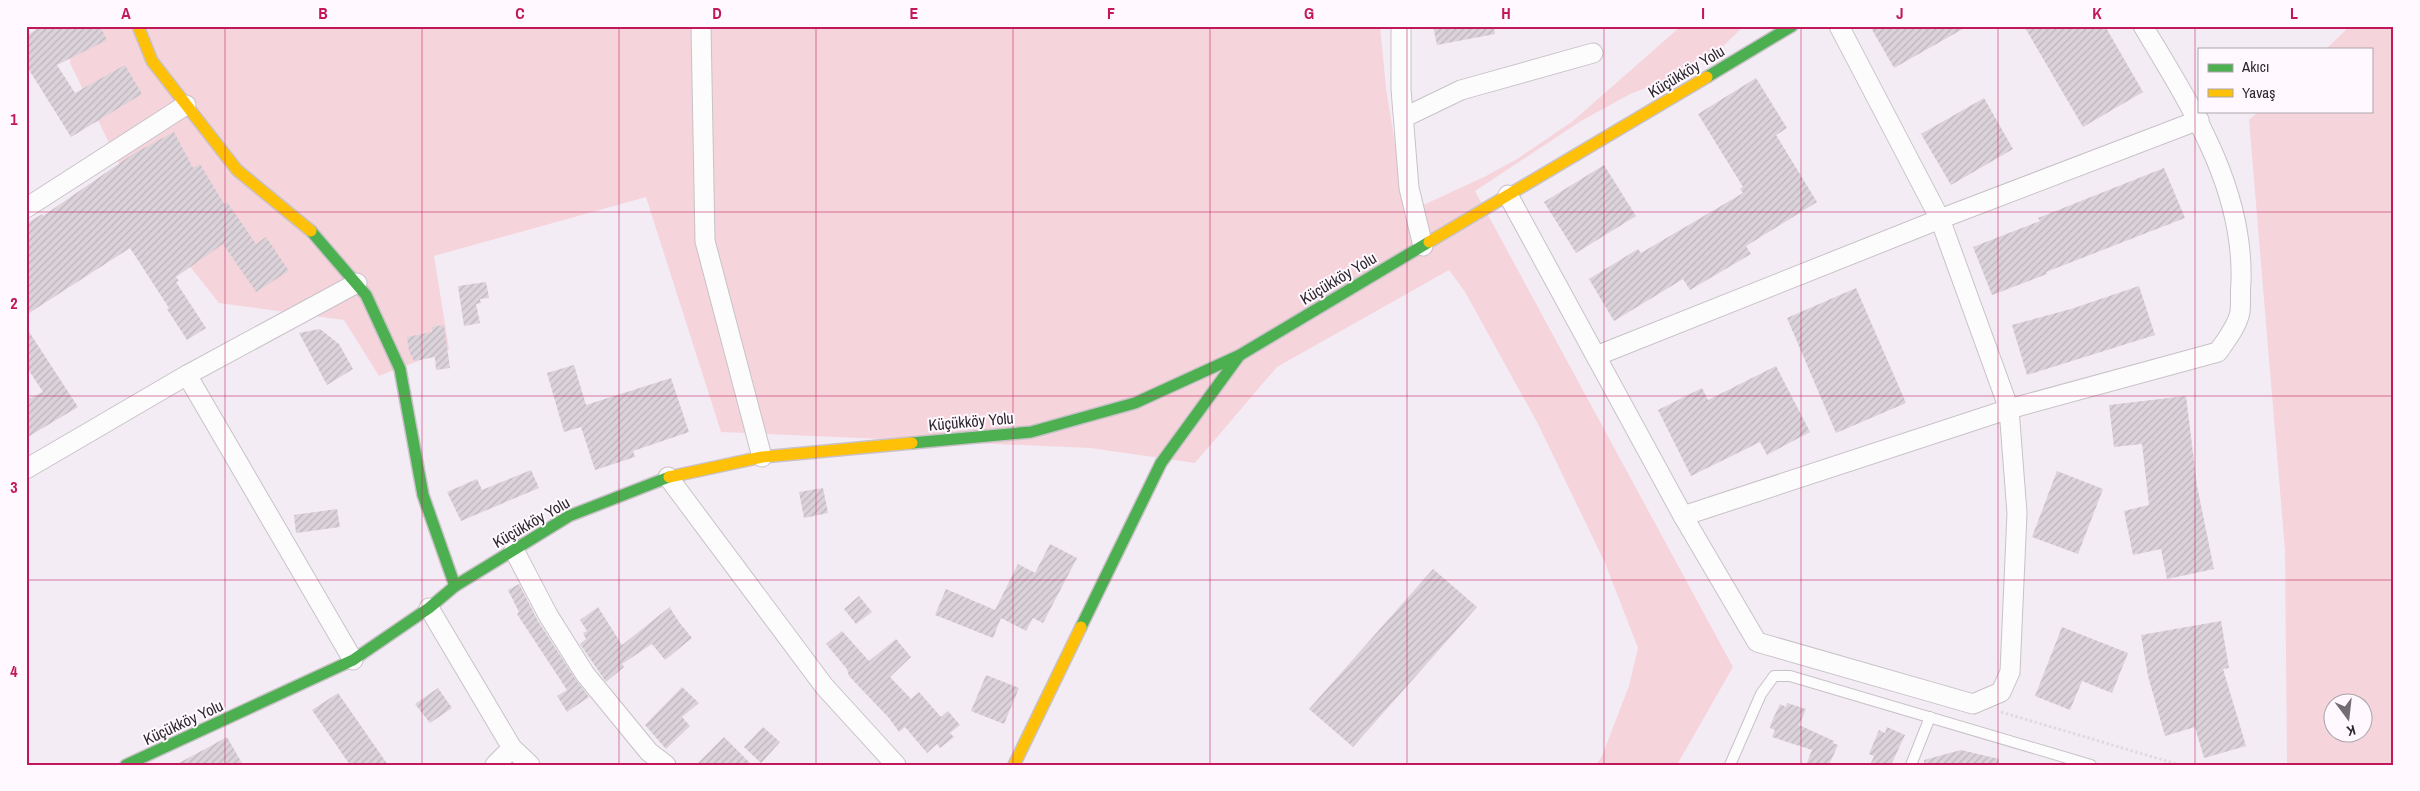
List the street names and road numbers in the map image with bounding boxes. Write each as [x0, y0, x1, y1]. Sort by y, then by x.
street label: Küçükköy Yolu [1644, 40, 1728, 102]
street label: Küçükköy Yolu [1296, 247, 1380, 309]
street label: Küçükköy Yolu [927, 406, 1015, 436]
street label: Küçükköy Yolu [488, 491, 574, 553]
street label: Küçükköy Yolu [140, 694, 226, 750]

